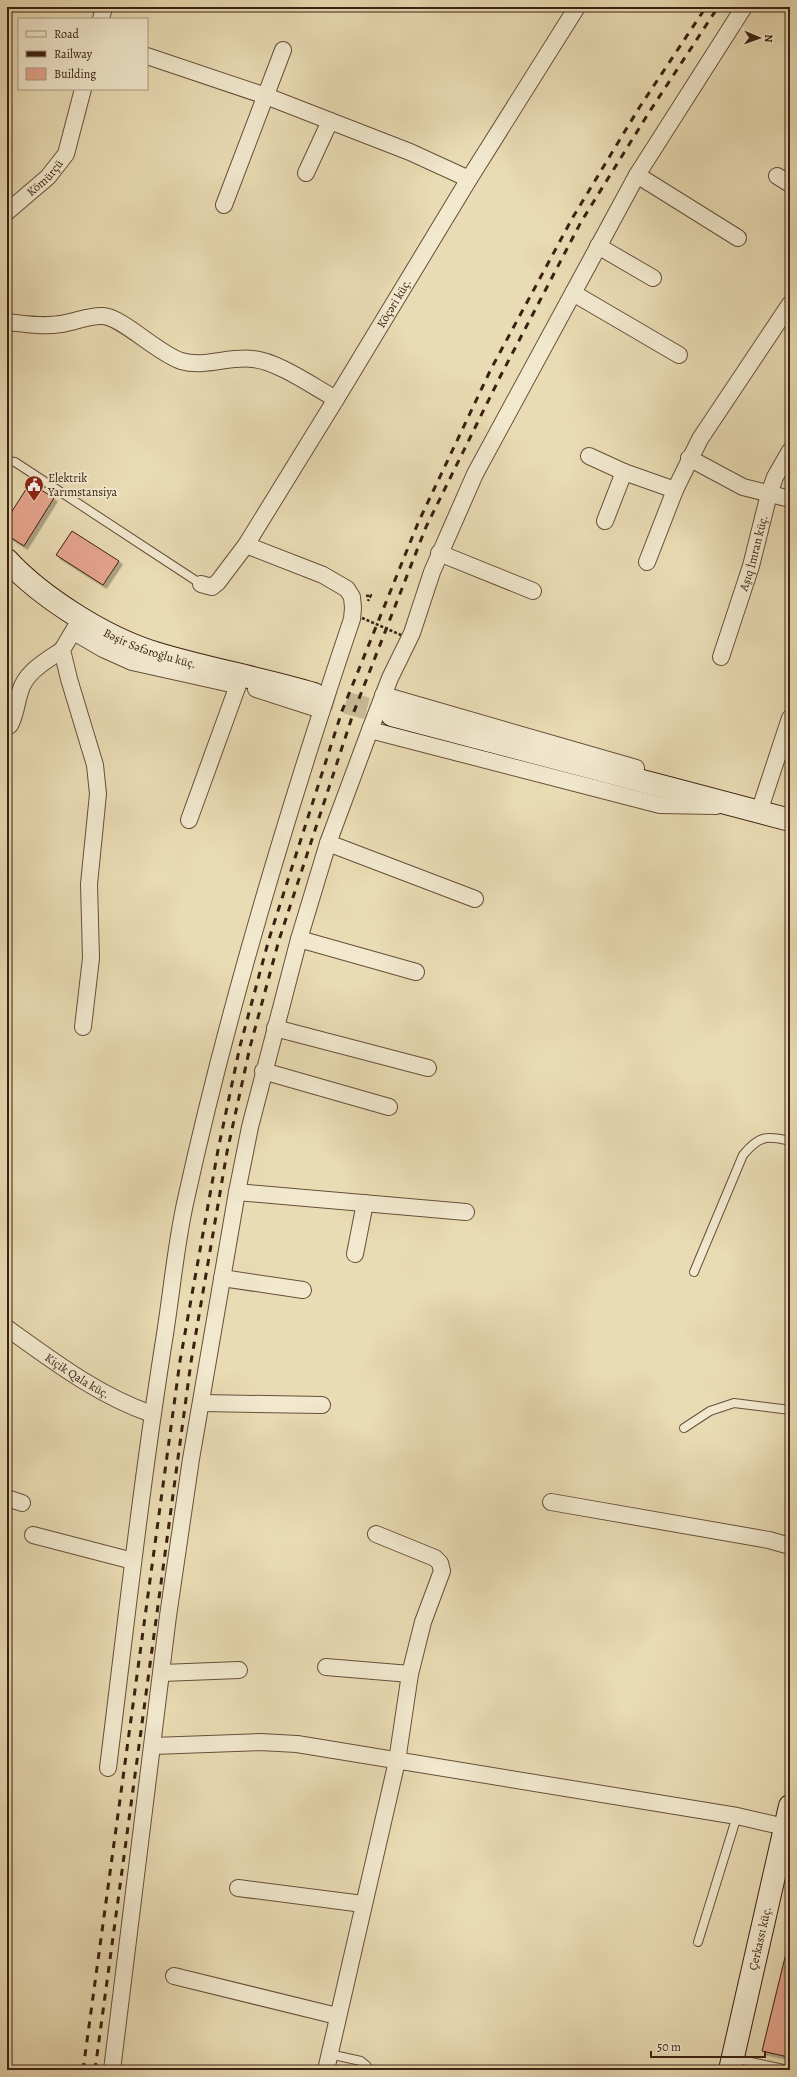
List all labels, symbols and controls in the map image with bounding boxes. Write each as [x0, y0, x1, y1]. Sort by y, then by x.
legend [18, 18, 148, 90]
north arrow [739, 18, 779, 58]
text: Road [54, 26, 80, 42]
text: N [761, 34, 776, 43]
text: Railway [54, 46, 93, 62]
text: Building [54, 66, 96, 82]
street label: Kömürçü [23, 156, 67, 200]
street label: Köçəri küç. [373, 276, 415, 331]
place label: Elektrik Yarımstansiya [47, 470, 118, 500]
public building icon: Elektrik Yarımstansiya [23, 474, 45, 502]
street label: Aşıq İmran küç. [735, 513, 771, 594]
street label: Bəşir Səfəroğlu küç. [101, 624, 198, 672]
street label: Kiçik Qala küç. [42, 1350, 112, 1402]
street label: Çerkassı küç. [745, 1905, 775, 1972]
scale bar [651, 2033, 765, 2059]
text: 50 m [657, 2039, 681, 2055]

